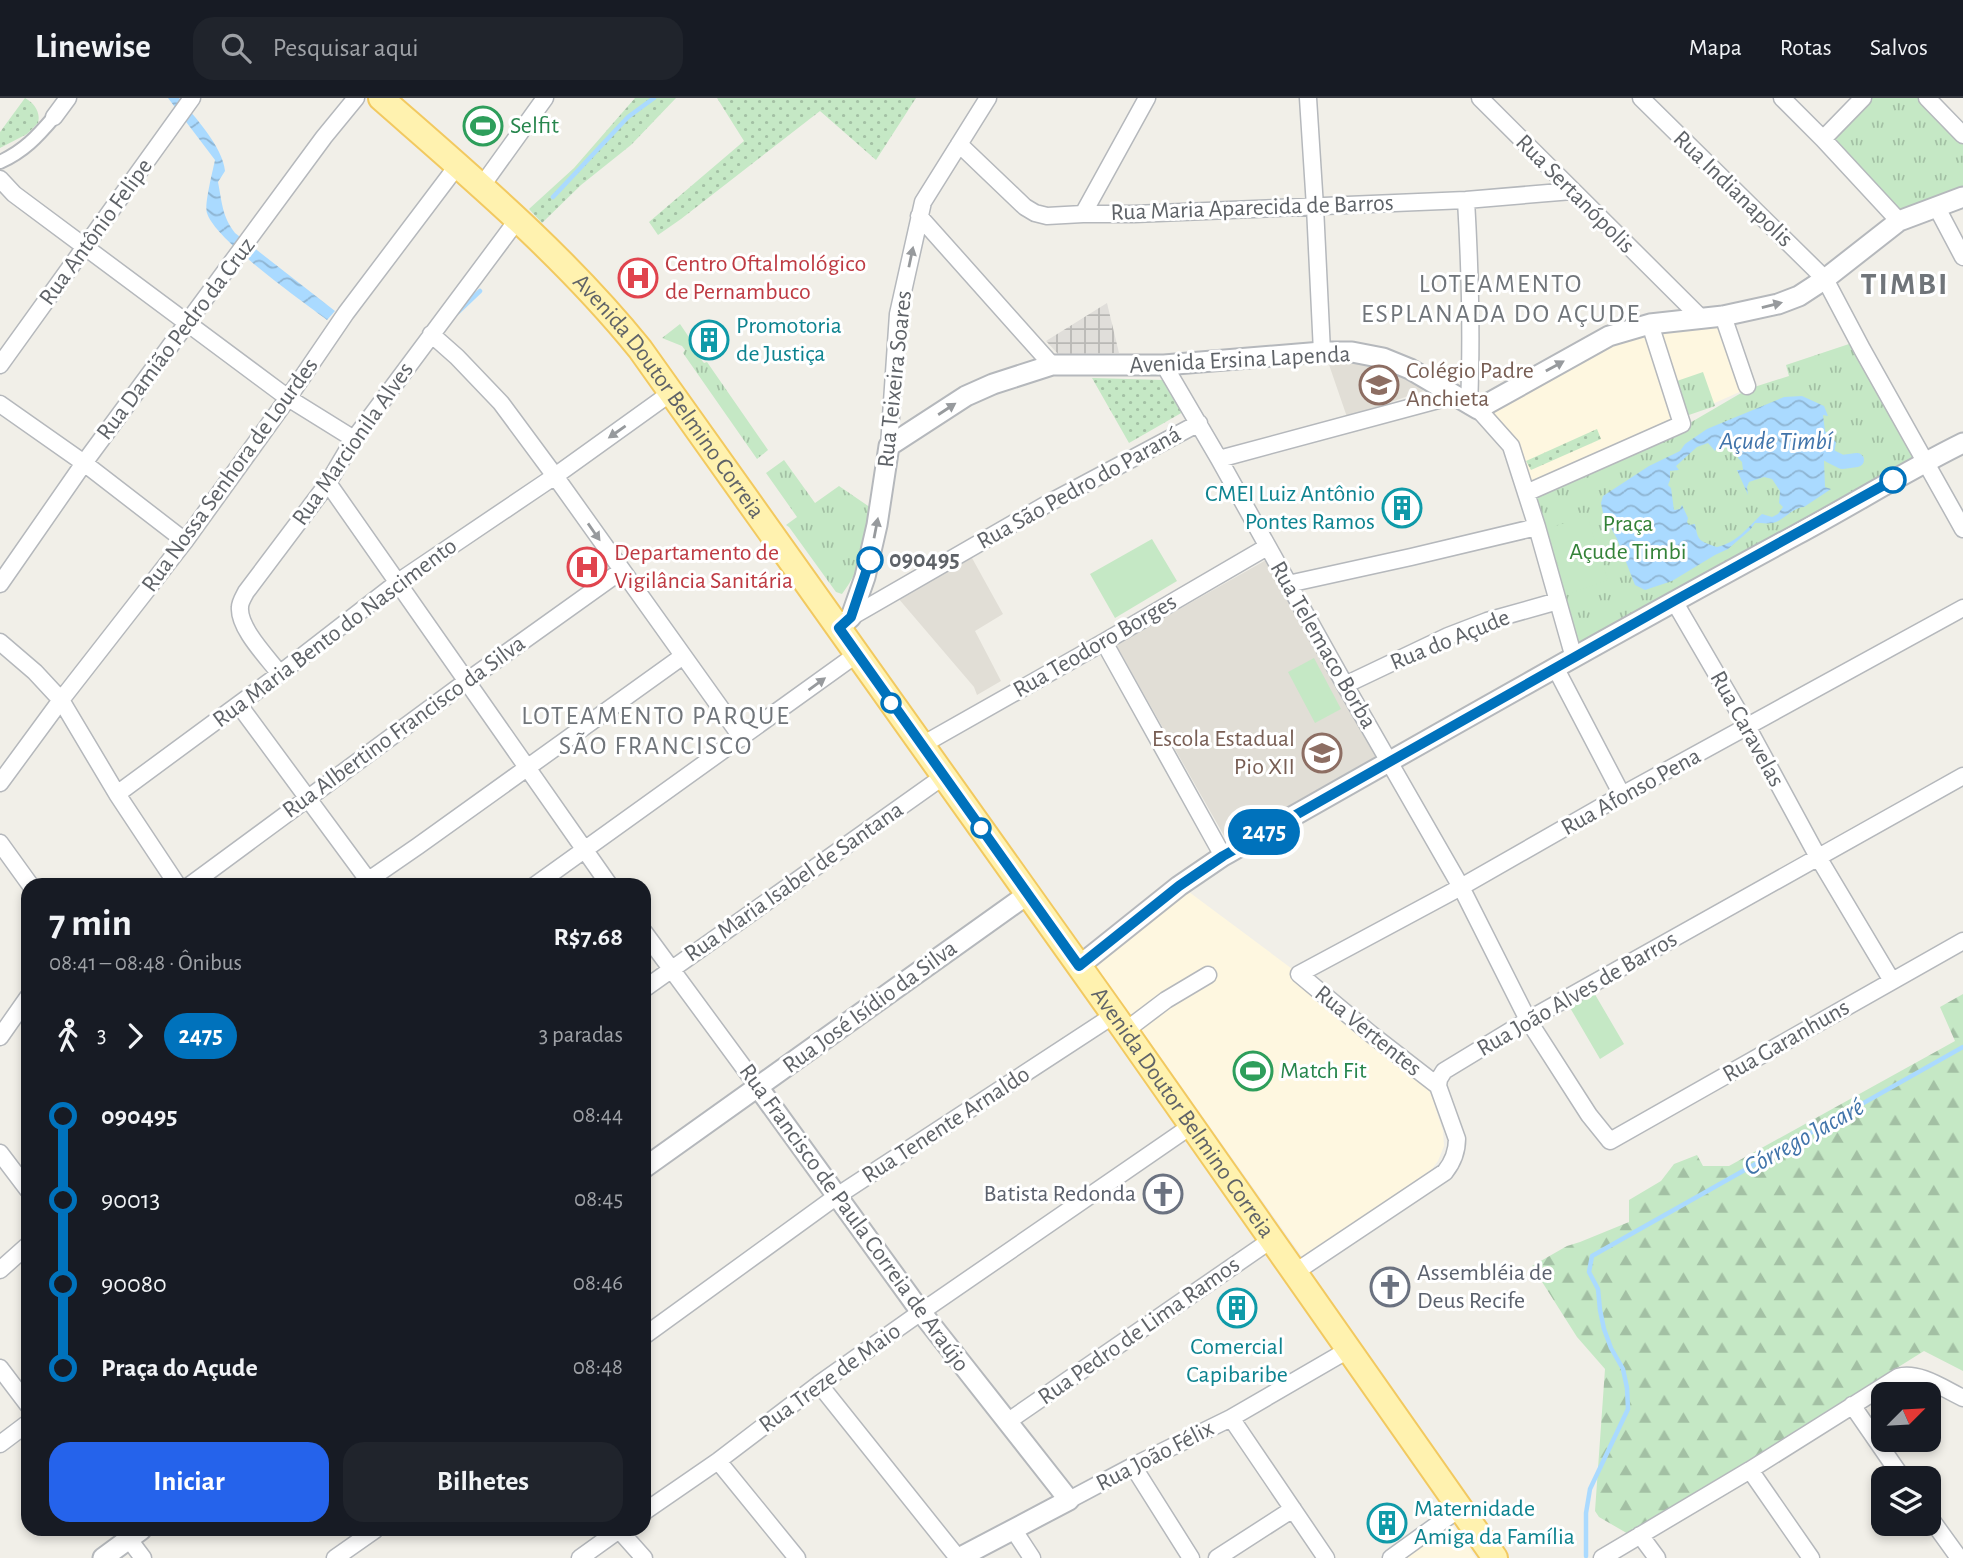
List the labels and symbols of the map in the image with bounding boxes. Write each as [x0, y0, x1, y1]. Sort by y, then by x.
sports icon: Selfit [462, 105, 504, 147]
place label: Selfit [510, 114, 559, 138]
street label: Rua Indianapolis [1669, 126, 1797, 252]
street label: Rua Sertanópolis [1511, 130, 1639, 258]
street label: Rua Antônio Felipe [35, 154, 157, 310]
street label: Rua Maria Aparecida de Barros [1110, 191, 1394, 225]
street label: Rua Damião Pedro da Cruz [92, 233, 260, 444]
one-way arrow [905, 246, 916, 268]
place label: Centro Oftalmológico de Pernambuco [665, 252, 866, 304]
hospital icon: Centro Oftalmológico de Pernambuco [617, 257, 659, 299]
district label: TIMBI [1861, 268, 1949, 300]
street label: Avenida Doutor Belmino Correia [568, 270, 769, 523]
district label: LOTEAMENTO ESPLANADA DO AÇUDE [1361, 271, 1641, 327]
street label: Rua Teixeira Soares [874, 289, 916, 469]
one-way arrow [1761, 299, 1783, 310]
place label: Promotoria de Justiça [736, 314, 842, 366]
building icon: Promotoria de Justiça [688, 319, 730, 361]
street label: Avenida Ersina Lapenda [1129, 342, 1351, 378]
street label: Rua Nossa Senhora de Lourdes [137, 354, 323, 596]
street label: Rua Marcionila Alves [288, 358, 418, 530]
place label: Colégio Padre Anchieta [1406, 359, 1534, 411]
one-way arrow [1546, 360, 1565, 372]
school or university icon: Colégio Padre Anchieta [1358, 364, 1400, 406]
one-way arrow [937, 403, 956, 416]
street label: Rua São Pedro do Paraná [973, 422, 1185, 554]
one-way arrow [607, 425, 626, 439]
water label: Açude Timbí [1718, 428, 1834, 454]
unlabelled marker [1880, 467, 1906, 493]
place label: CMEI Luiz Antônio Pontes Ramos [1205, 482, 1375, 534]
building icon: CMEI Luiz Antônio Pontes Ramos [1381, 487, 1423, 529]
park label: Praça Açude Timbi [1569, 512, 1687, 564]
one-way arrow [871, 517, 882, 539]
one-way arrow [587, 523, 601, 541]
street label: Rua Maria Bento do Nascimento [209, 534, 461, 732]
place label: Departamento de Vigilância Sanitária [614, 541, 793, 593]
hospital icon: Departamento de Vigilância Sanitária [566, 546, 608, 588]
marker: 090495 [857, 547, 883, 573]
place label: 090495 [889, 548, 960, 572]
street label: Rua Telemaco Borba [1265, 557, 1381, 733]
street label: Rua Teodoro Borges [1009, 590, 1181, 702]
street label: Rua do Açude [1387, 605, 1513, 675]
street label: Rua Albertino Francisco da Silva [278, 631, 530, 823]
street label: Rua Caravelas [1705, 667, 1789, 791]
one-way arrow [808, 677, 826, 691]
unlabelled marker [881, 693, 901, 713]
district label: LOTEAMENTO PARQUE SÃO FRANCISCO [521, 703, 791, 759]
place label: Escola Estadual Pio XII [1152, 727, 1295, 779]
school or university icon: Escola Estadual Pio XII [1301, 732, 1343, 774]
street label: Rua Afonso Pena [1557, 744, 1705, 840]
street label: Rua Maria Isabel de Santana [680, 797, 908, 967]
line badge: 2475 [1215, 809, 1313, 855]
unlabelled marker [971, 818, 991, 838]
street label: Rua João Alves de Barros [1473, 927, 1681, 1061]
street label: Rua José Isídio da Silva [778, 936, 962, 1078]
street label: Rua Vertentes [1310, 981, 1426, 1081]
street label: Avenida Doutor Belmino Correia [1086, 983, 1279, 1242]
street label: Rua Garanhuns [1719, 995, 1853, 1087]
sports icon: Match Fit [1232, 1050, 1274, 1092]
place label: Match Fit [1280, 1059, 1367, 1083]
street label: Rua Francisco de Paula Correia de Araújo [734, 1060, 974, 1376]
street label: Rua Tenente Arnaldo [858, 1062, 1034, 1188]
water label: Córrego Jacaré [1740, 1093, 1869, 1181]
church icon: Batista Redonda [1142, 1173, 1184, 1215]
place label: Batista Redonda [984, 1182, 1136, 1206]
street label: Rua Pedro de Lima Ramos [1034, 1252, 1244, 1410]
place label: Assembléia de Deus Recife [1417, 1261, 1553, 1313]
church icon: Assembléia de Deus Recife [1369, 1266, 1411, 1308]
building icon: Comercial Capibaribe [1216, 1287, 1258, 1329]
street label: Rua Treze de Maio [755, 1319, 905, 1437]
place label: Comercial Capibaribe [1186, 1335, 1288, 1387]
north arrow [1871, 1382, 1941, 1452]
street label: Rua João Félix [1092, 1416, 1218, 1496]
place label: Maternidade Amiga da Família [1414, 1497, 1575, 1549]
building icon: Maternidade Amiga da Família [1366, 1502, 1408, 1544]

